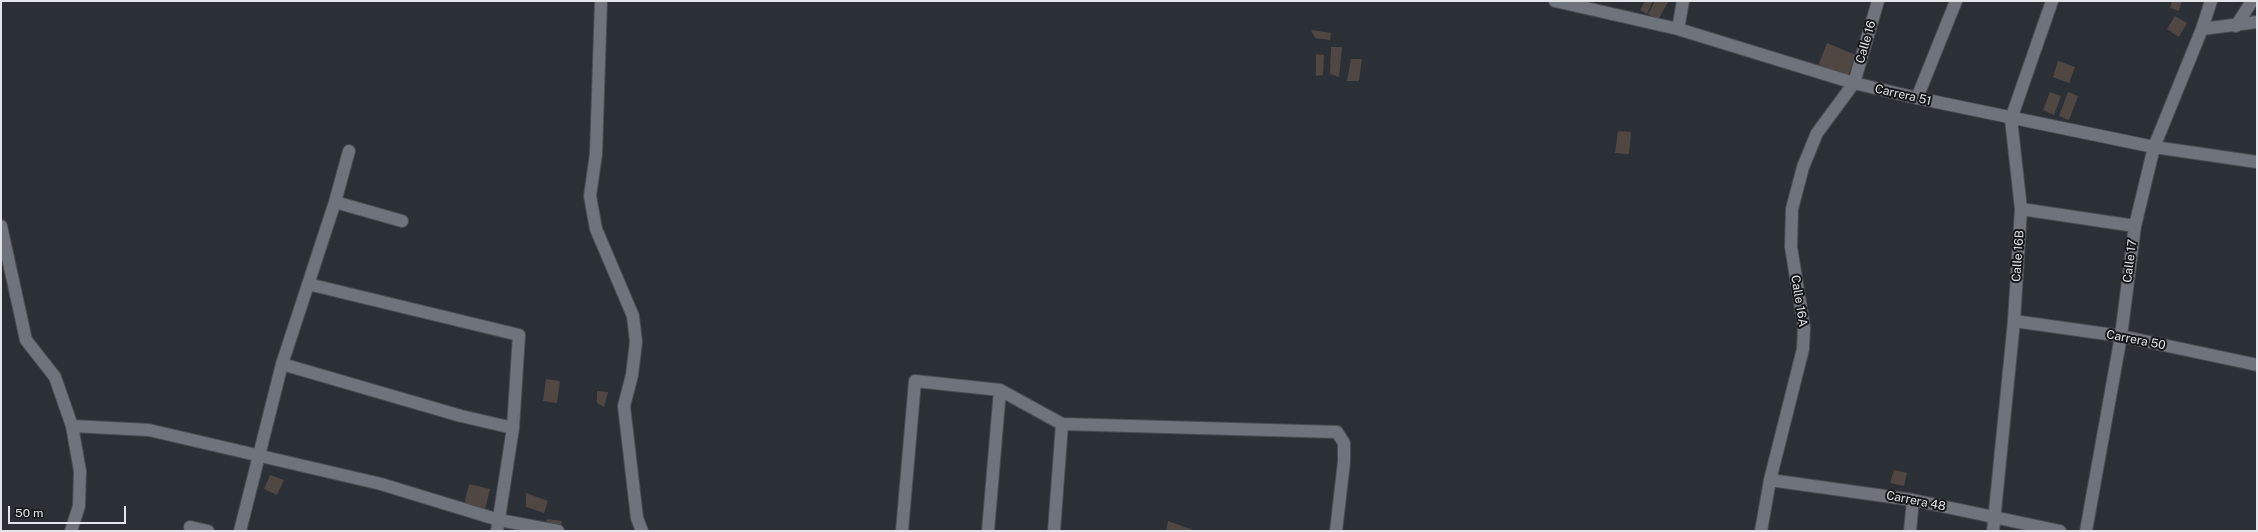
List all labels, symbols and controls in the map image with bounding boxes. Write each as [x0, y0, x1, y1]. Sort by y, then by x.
street label: Calle 16 [1853, 19, 1879, 65]
street label: Carrera 51 [1873, 82, 1933, 108]
street label: Calle 16B [2009, 230, 2027, 282]
street label: Calle 17 [2120, 239, 2140, 283]
street label: Calle 16A [1788, 274, 1810, 328]
street label: Carrera 50 [2105, 327, 2167, 353]
street label: Carrera 48 [1885, 488, 1947, 514]
scale bar [10, 498, 128, 524]
text: 50 m [15, 506, 43, 520]

